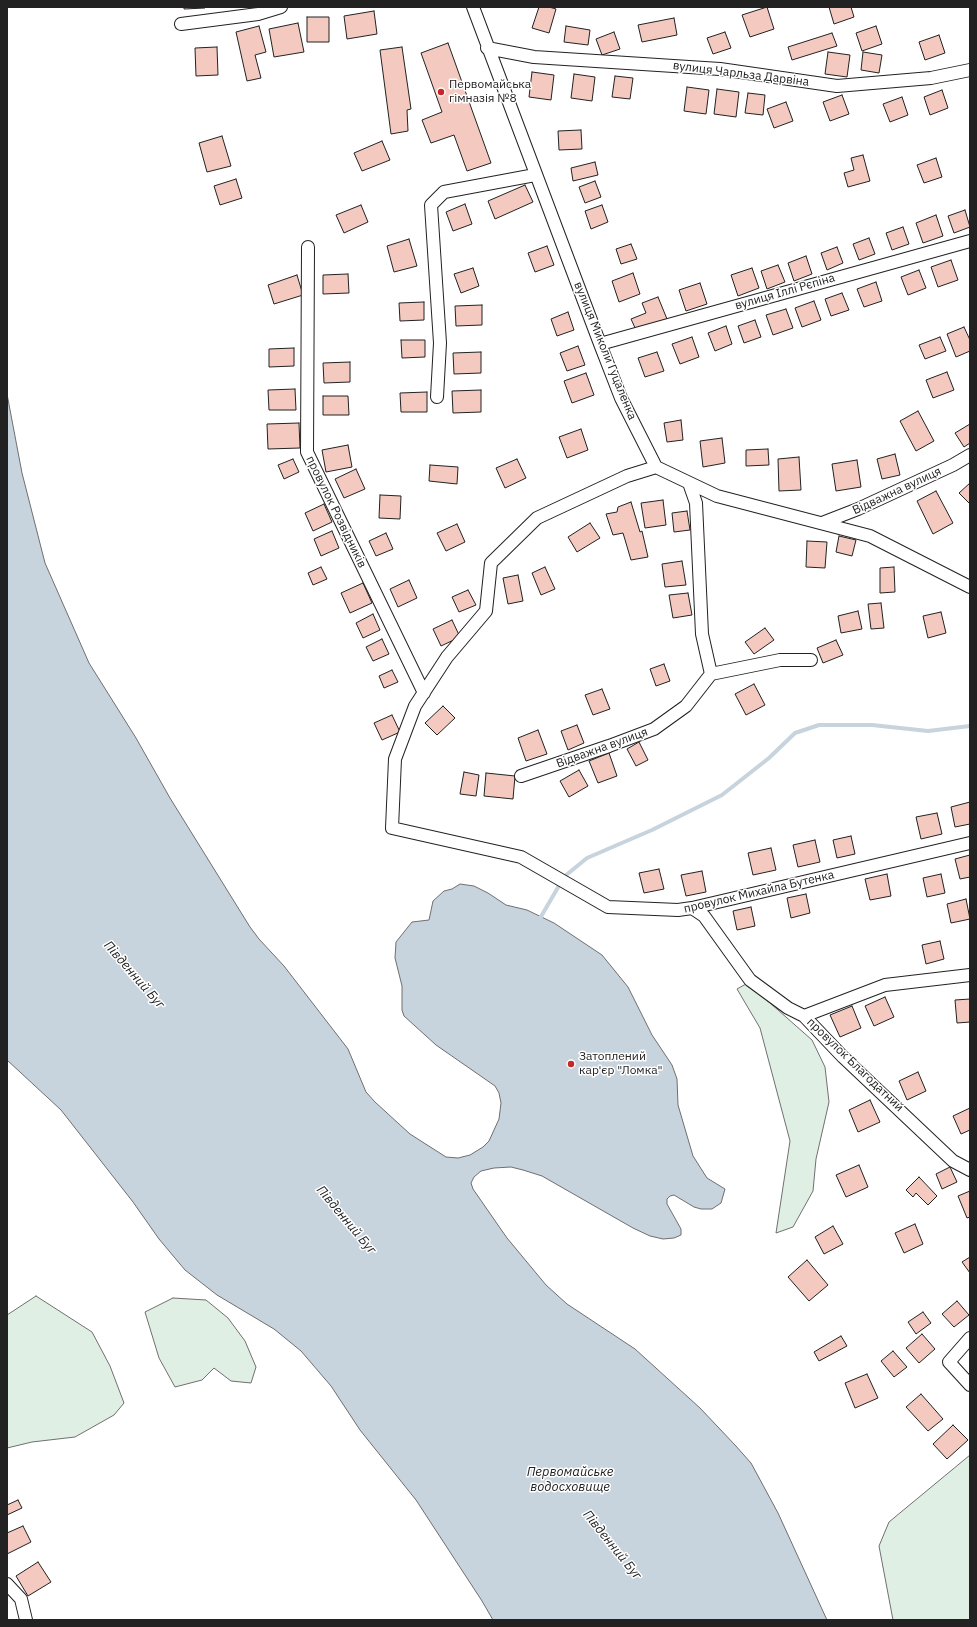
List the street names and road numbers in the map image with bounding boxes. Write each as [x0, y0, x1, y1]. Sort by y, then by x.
street label: вулиця Чарльза Дарвіна [672, 58, 810, 90]
street label: вулиця Іллі Рєпіна [733, 271, 837, 313]
street label: вулиця Миколи Гуцаленка [571, 280, 639, 422]
street label: провулок Розвідників [303, 454, 369, 570]
street label: Відважна вулиця [850, 464, 944, 518]
street label: Відважна вулиця [554, 725, 650, 771]
street label: провулок Михайла Бутенка [682, 868, 836, 916]
street label: провулок Благодатний [804, 1015, 906, 1115]

